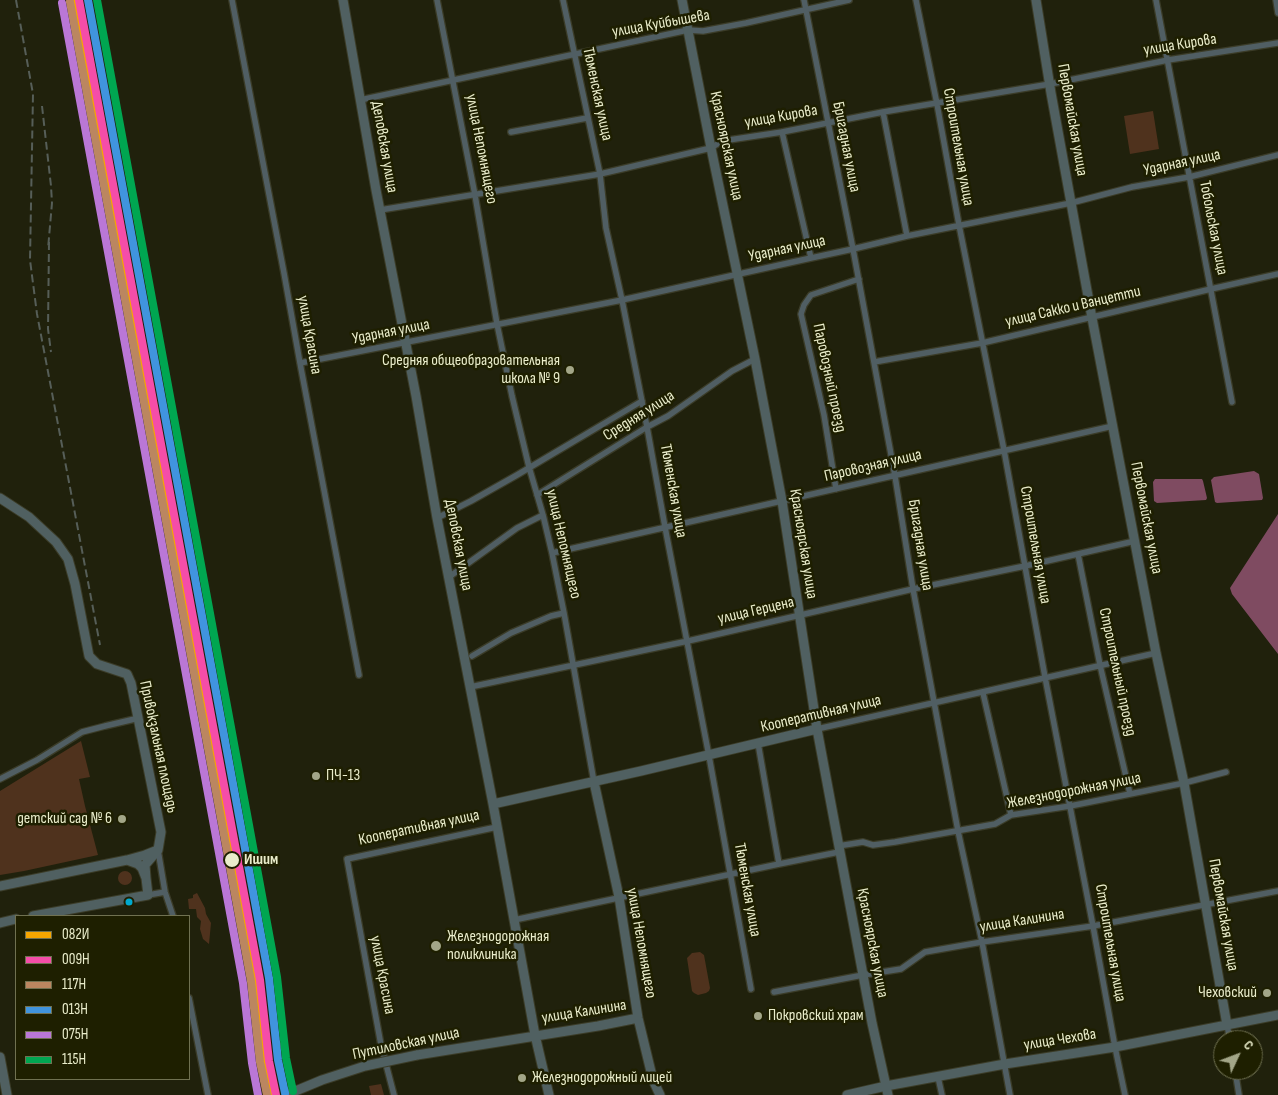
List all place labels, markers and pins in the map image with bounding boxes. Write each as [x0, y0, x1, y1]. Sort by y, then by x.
place label: Средняя общеобразовательная школа № 9 [382, 351, 560, 389]
marker: Средняя общеобразовательная школа № 9 [564, 364, 576, 376]
place label: ПЧ-13 [326, 766, 360, 786]
marker: ПЧ-13 [310, 770, 322, 782]
place label: детский сад № 6 [17, 809, 112, 829]
marker: детский сад № 6 [116, 813, 128, 825]
place label: Ишим [244, 850, 278, 870]
marker: Ишим [223, 851, 241, 869]
unlabelled marker [124, 897, 134, 907]
place label: Железнодорожная поликлиника [447, 927, 549, 965]
marker: Железнодорожная поликлиника [429, 939, 443, 953]
place label: Чеховский [1198, 983, 1257, 1003]
marker: Чеховский [1261, 987, 1273, 999]
place label: Покровский храм [768, 1006, 864, 1026]
marker: Покровский храм [752, 1010, 764, 1022]
place label: Железнодорожный лицей [532, 1068, 672, 1088]
marker: Железнодорожный лицей [516, 1072, 528, 1084]

